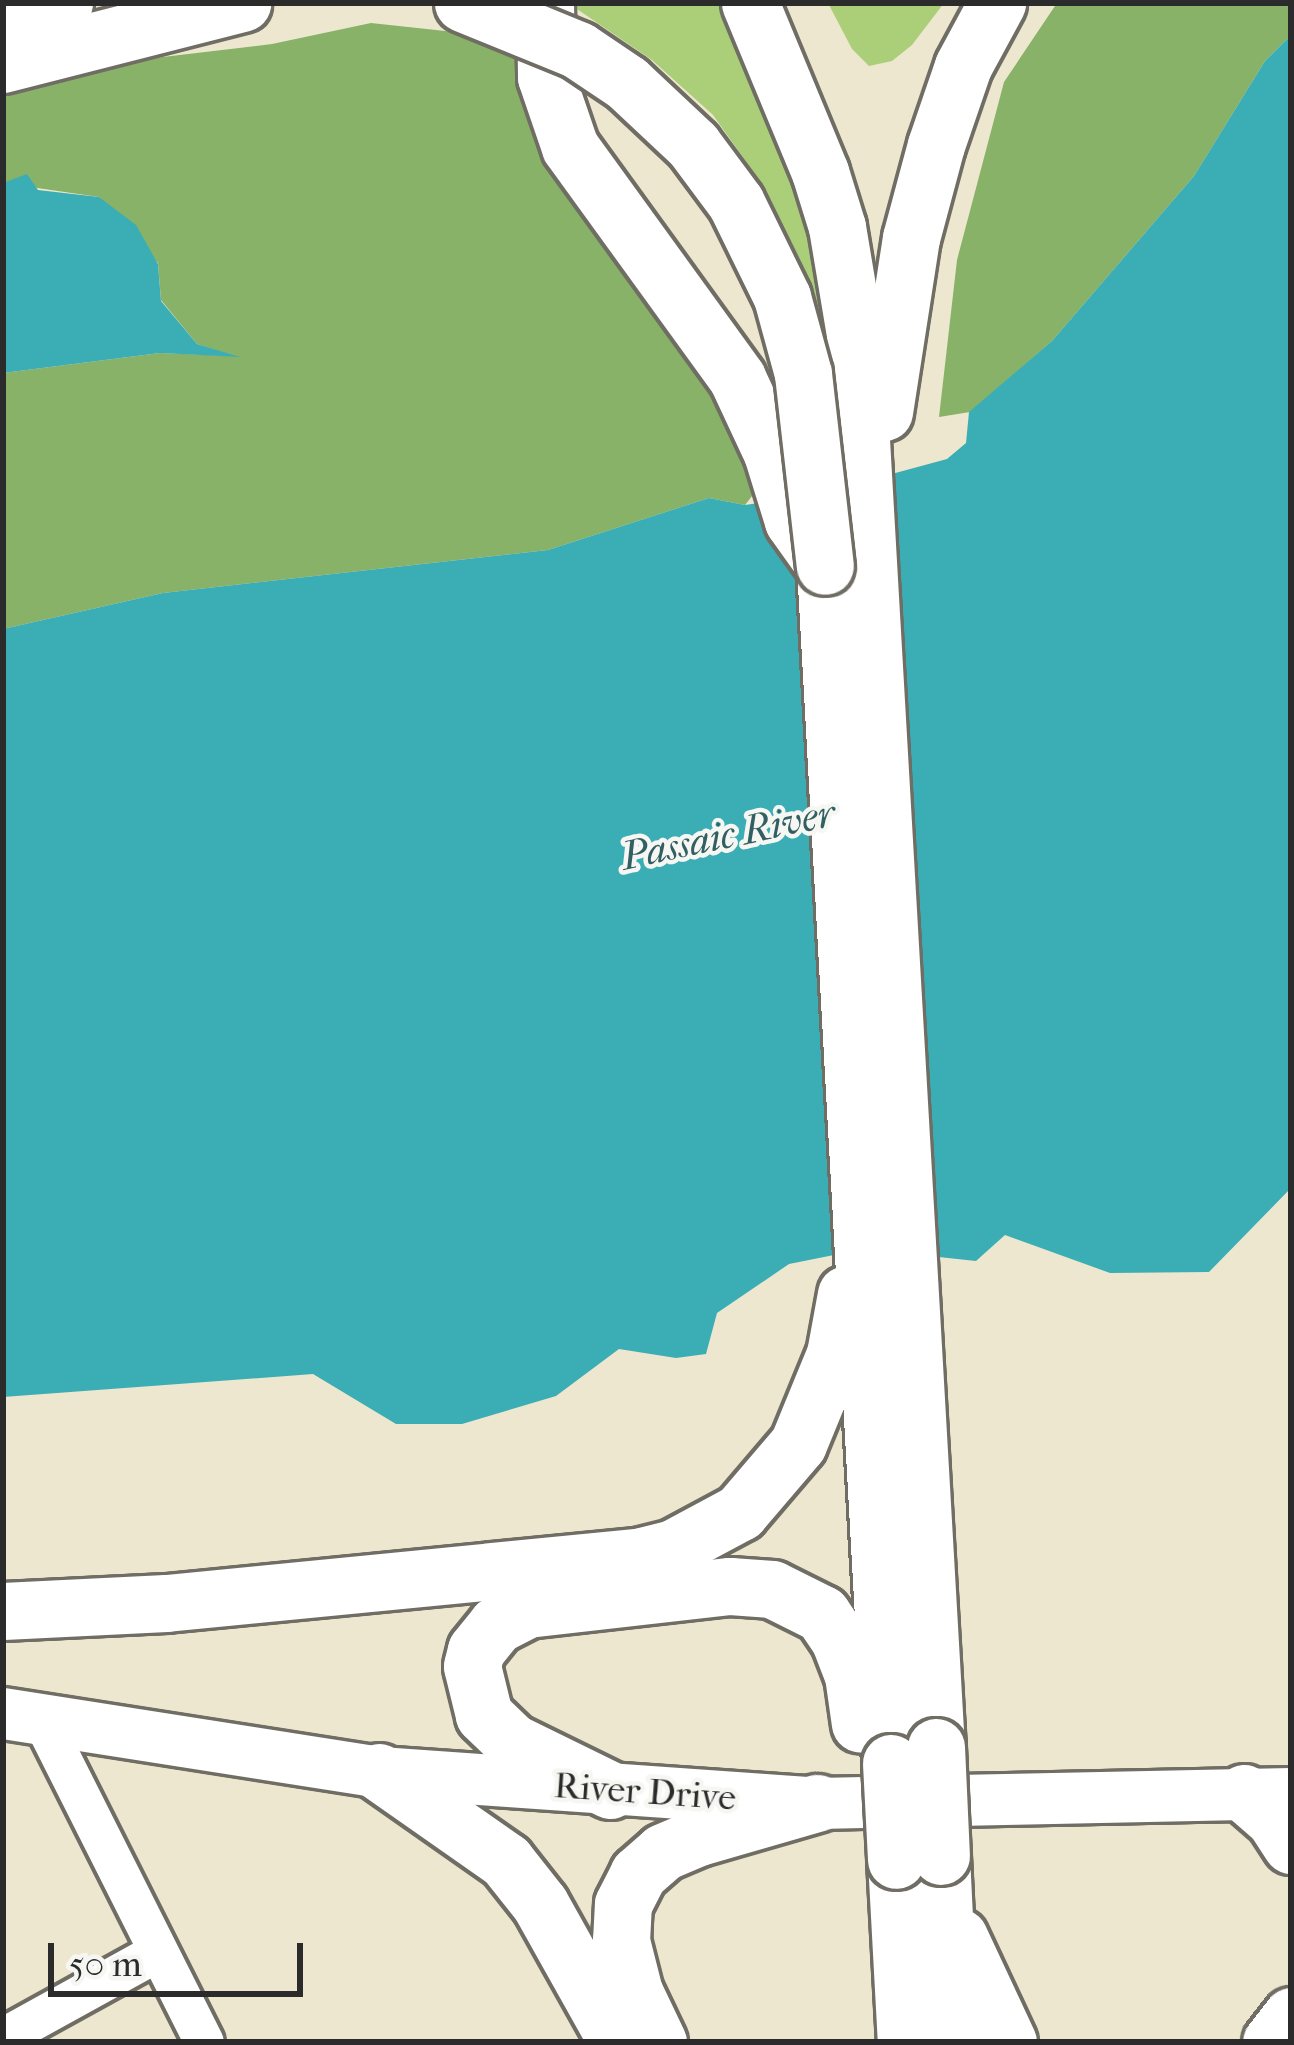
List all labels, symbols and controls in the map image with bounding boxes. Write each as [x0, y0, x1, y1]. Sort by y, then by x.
water label: Passaic River [617, 790, 839, 880]
street label: River Drive [553, 1764, 737, 1820]
scale bar [54, 1919, 309, 1993]
text: 50 m [69, 1943, 142, 1985]

